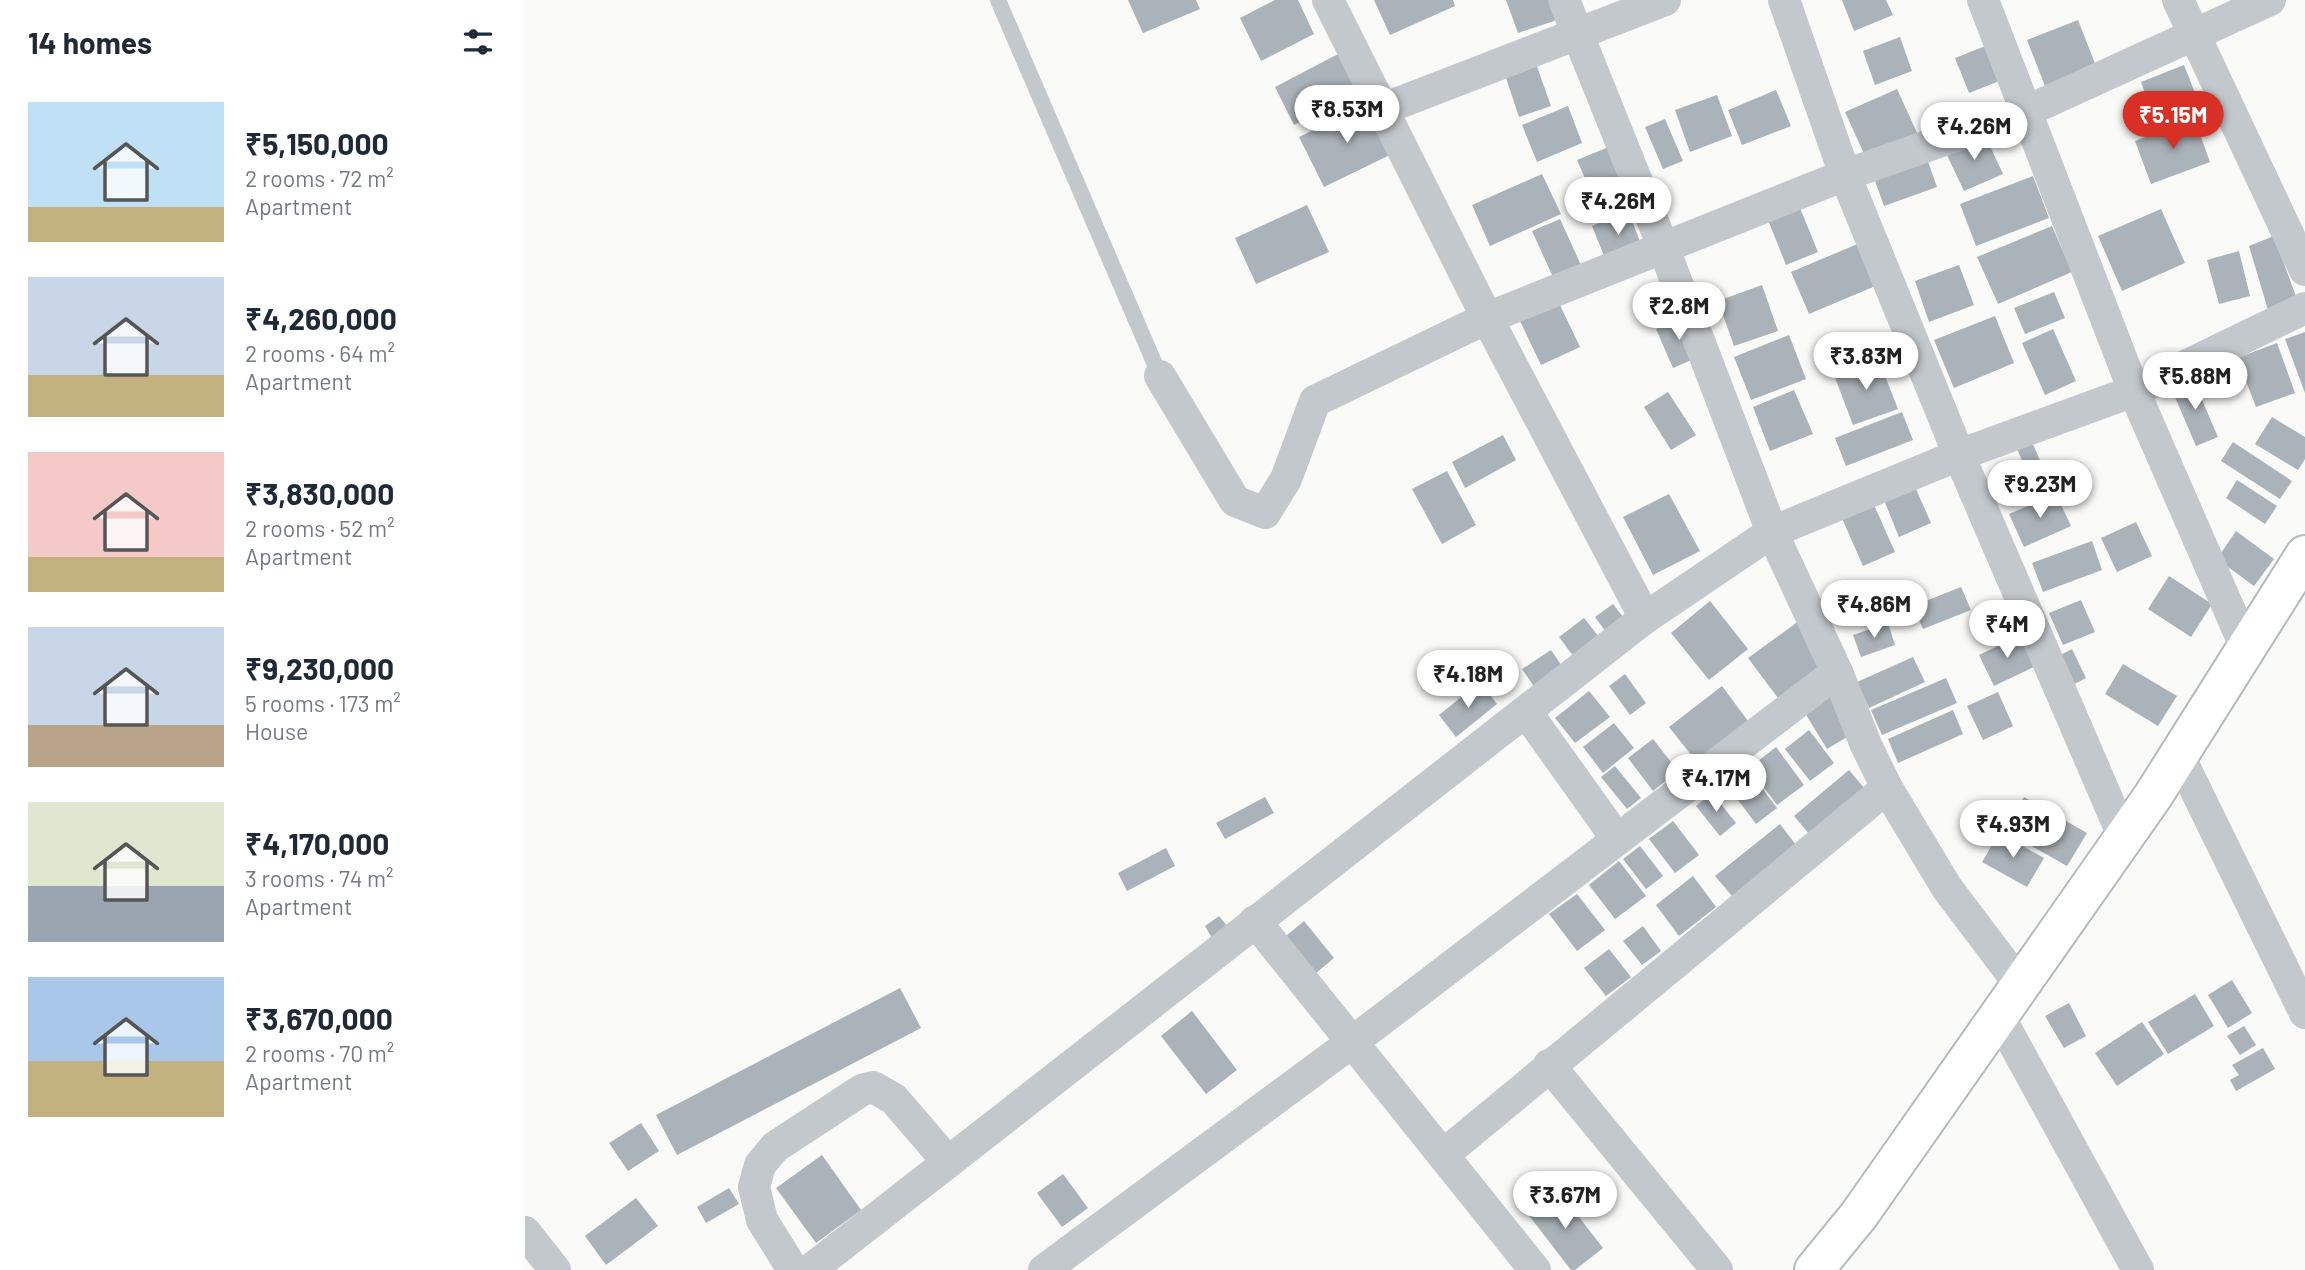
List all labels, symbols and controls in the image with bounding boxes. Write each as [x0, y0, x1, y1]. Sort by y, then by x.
icon: filters [459, 23, 497, 61]
text: 14 homes [28, 24, 152, 60]
pin: ₹8.53M [1290, 86, 1404, 145]
pin: ₹5.15M [2116, 92, 2230, 151]
text: ₹8.53M [1310, 94, 1384, 122]
text: ₹5.15M [2139, 100, 2207, 128]
pin: ₹4.26M [1917, 102, 2031, 162]
text: ₹4.26M [1937, 111, 2011, 139]
text: ₹5,150,000 [245, 125, 389, 161]
icon: home [84, 130, 168, 214]
text: 2 rooms · 72 m² [245, 164, 394, 192]
pin: ₹4.26M [1561, 177, 1675, 237]
text: ₹4.26M [1581, 186, 1655, 214]
text: Apartment [245, 192, 352, 220]
pin: ₹2.8M [1630, 282, 1728, 342]
text: ₹2.8M [1648, 291, 1710, 319]
text: ₹4,260,000 [245, 300, 397, 336]
icon: home [84, 305, 168, 389]
pin: ₹3.83M [1809, 332, 1923, 392]
text: 2 rooms · 64 m² [245, 339, 395, 367]
text: ₹3.83M [1829, 341, 1903, 369]
pin: ₹5.88M [2138, 352, 2252, 412]
text: ₹5.88M [2158, 361, 2232, 389]
text: Apartment [245, 367, 352, 395]
pin: ₹9.23M [1983, 461, 2097, 520]
text: ₹9.23M [2003, 469, 2077, 497]
text: ₹3,830,000 [245, 475, 394, 511]
icon: home [84, 480, 168, 564]
text: 2 rooms · 52 m² [245, 514, 395, 542]
text: Apartment [245, 542, 352, 570]
pin: ₹4.86M [1817, 580, 1931, 640]
text: ₹4.86M [1837, 589, 1911, 617]
pin: ₹4M [1973, 600, 2041, 660]
text: ₹4M [1985, 609, 2029, 637]
text: ₹9,230,000 [245, 650, 394, 686]
pin: ₹4.18M [1411, 650, 1525, 710]
icon: home [84, 655, 168, 739]
text: ₹4.18M [1433, 659, 1503, 687]
text: 5 rooms · 173 m² [245, 689, 401, 717]
text: House [245, 717, 308, 745]
pin: ₹4.17M [1659, 754, 1773, 814]
text: ₹4.17M [1681, 763, 1751, 791]
pin: ₹4.93M [1956, 800, 2070, 860]
text: ₹4.93M [1976, 809, 2050, 837]
text: ₹4,170,000 [245, 825, 389, 861]
icon: home [84, 830, 168, 914]
text: 3 rooms · 74 m² [245, 864, 394, 892]
text: Apartment [245, 892, 352, 920]
text: ₹3,670,000 [245, 1000, 393, 1036]
icon: home [84, 1005, 168, 1089]
text: 2 rooms · 70 m² [245, 1039, 394, 1067]
text: Apartment [245, 1067, 352, 1095]
pin: ₹3.67M [1508, 1172, 1622, 1231]
text: ₹3.67M [1529, 1180, 1601, 1208]

